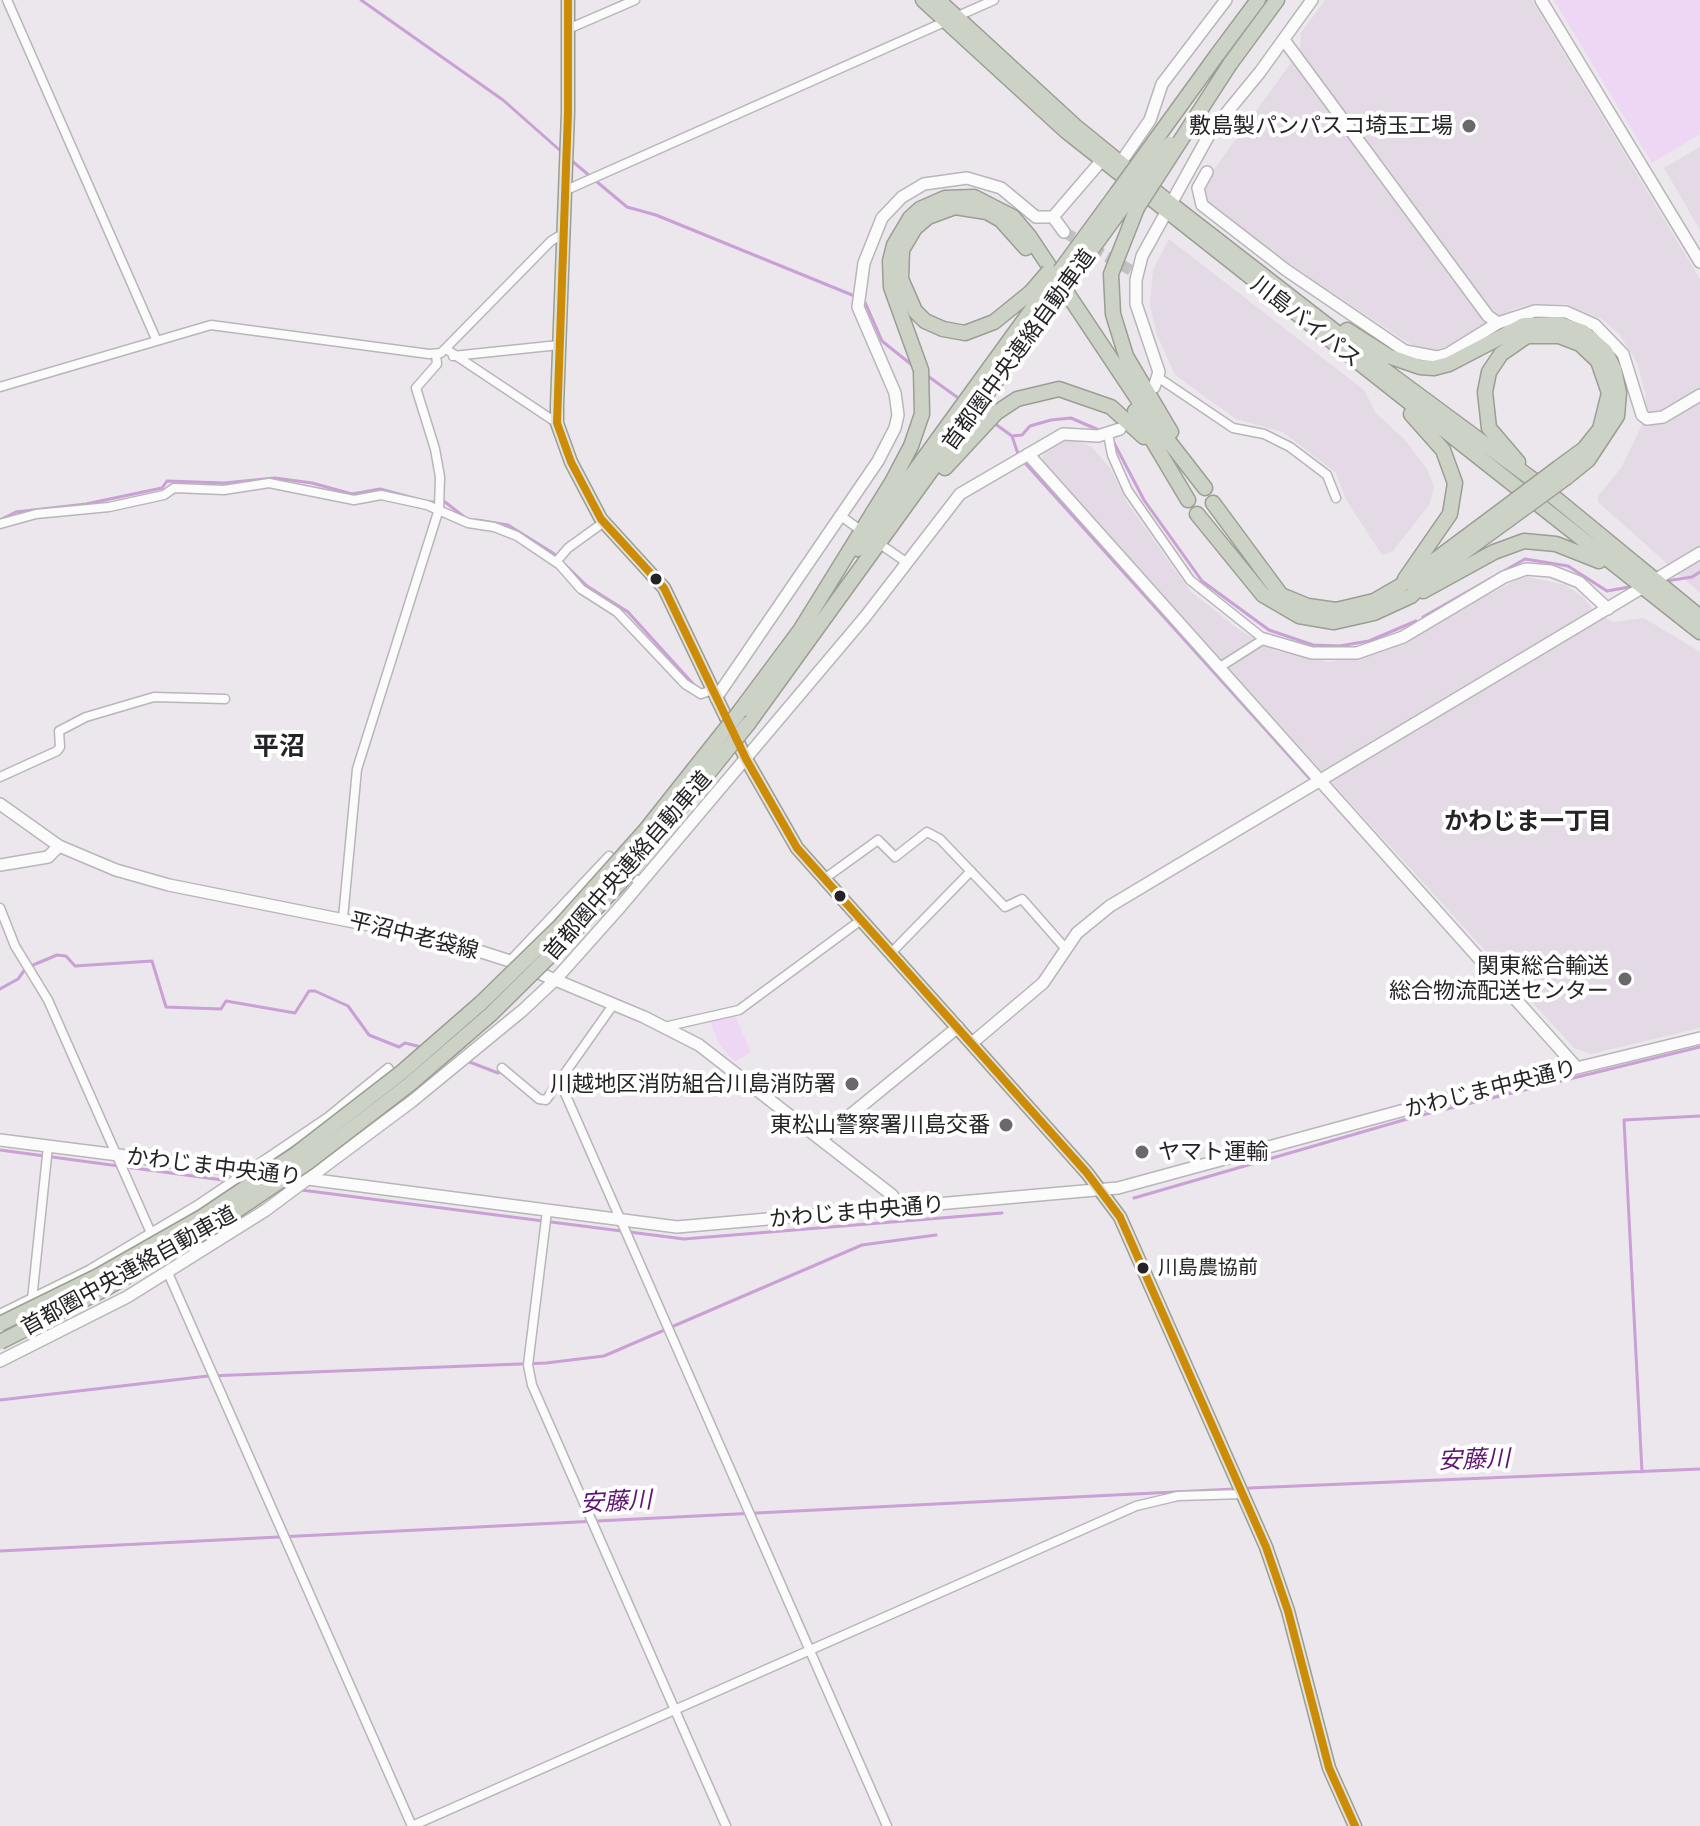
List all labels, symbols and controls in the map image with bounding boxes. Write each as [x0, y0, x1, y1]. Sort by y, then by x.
place label: 敷島製パンパスコ埼玉工場 [1189, 113, 1453, 139]
marker: 敷島製パンパスコ埼玉工場 [1460, 117, 1478, 135]
street label: 首都圏中央連絡自動車道 [937, 244, 1101, 456]
street label: 川島バイパス [1246, 271, 1366, 373]
unlabelled marker [648, 571, 664, 587]
district label: 平沼 [253, 731, 305, 763]
street label: 首都圏中央連絡自動車道 [539, 766, 717, 966]
district label: かわじま一丁目 [1444, 808, 1612, 836]
unlabelled marker [832, 888, 848, 904]
street label: 平沼中老袋線 [347, 907, 481, 965]
place label: 関東総合輸送 総合物流配送センター [1389, 953, 1609, 1004]
marker: 関東総合輸送 総合物流配送センター [1616, 970, 1634, 988]
street label: かわじま中央通り [1402, 1055, 1580, 1123]
place label: 川越地区消防組合川島消防署 [550, 1071, 836, 1097]
marker: 川越地区消防組合川島消防署 [843, 1075, 861, 1093]
place label: 東松山警察署川島交番 [770, 1112, 990, 1138]
marker: 東松山警察署川島交番 [997, 1116, 1015, 1134]
place label: ヤマト運輸 [1158, 1139, 1268, 1165]
street label: かわじま中央通り [125, 1143, 303, 1191]
marker: ヤマト運輸 [1133, 1143, 1151, 1161]
street label: かわじま中央通り [768, 1191, 946, 1233]
street label: 首都圏中央連絡自動車道 [17, 1201, 241, 1341]
place label: 川島農協前 [1158, 1256, 1258, 1280]
marker: 川島農協前 [1135, 1260, 1151, 1276]
water label: 安藤川 [1438, 1444, 1510, 1476]
water label: 安藤川 [579, 1486, 653, 1518]

